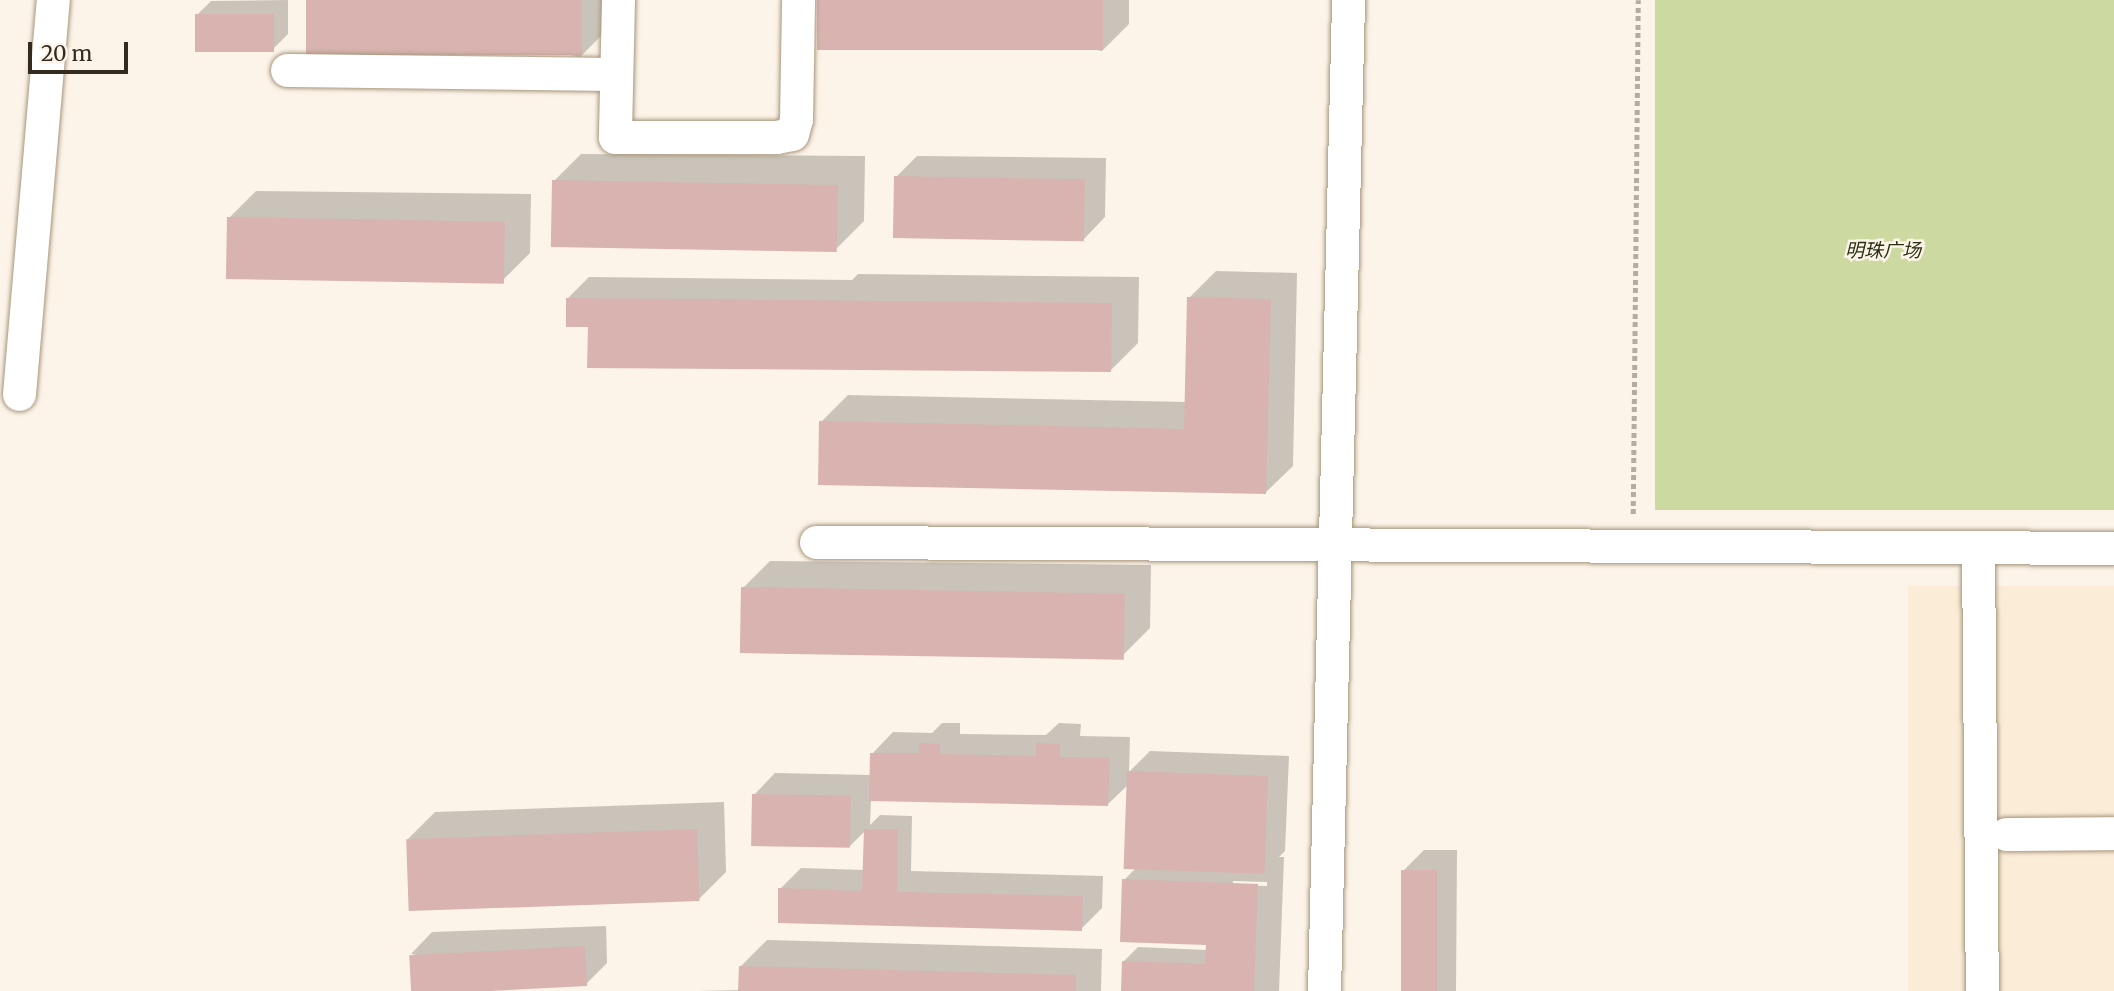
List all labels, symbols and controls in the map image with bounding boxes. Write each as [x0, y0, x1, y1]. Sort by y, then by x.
scale bar [32, 28, 131, 72]
text: 20 m [41, 40, 92, 67]
park label: 明珠广场 [1845, 240, 1921, 262]

